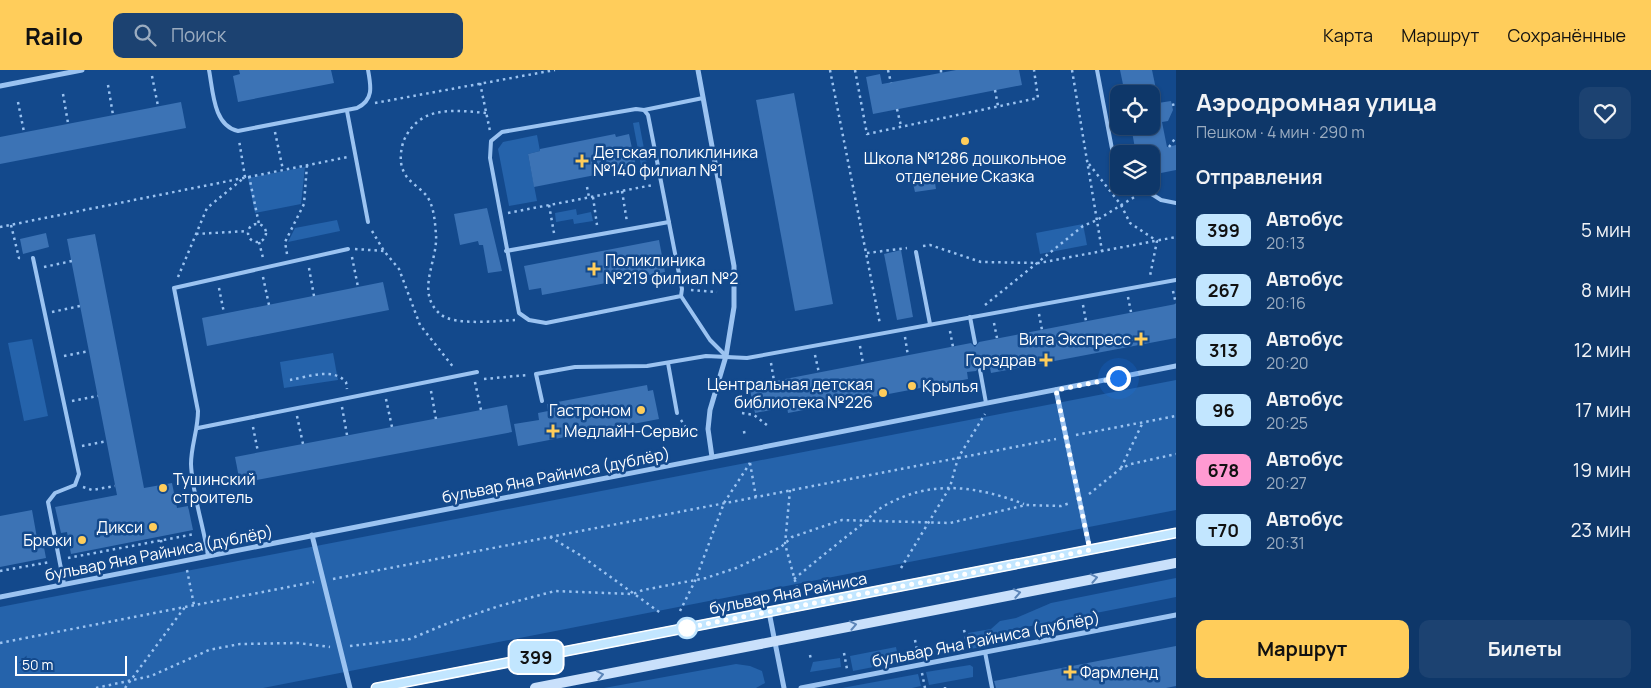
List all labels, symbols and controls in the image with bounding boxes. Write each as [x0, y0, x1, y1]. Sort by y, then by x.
search box [113, 13, 463, 58]
text: Railo [25, 19, 83, 52]
icon: search [131, 21, 159, 49]
text: Поиск [171, 22, 226, 48]
text: Карта [1323, 23, 1373, 47]
text: Маршрут [1401, 23, 1479, 47]
text: Сохранённые [1507, 23, 1626, 47]
map controls [1110, 85, 1160, 195]
button: locate [1110, 85, 1160, 135]
text: Аэродромная улица [1196, 85, 1437, 118]
button: heart [1579, 87, 1631, 139]
text: Пешком · 4 мин · 290 m [1196, 121, 1365, 143]
marker: Школа №1286 дошкольное отделение Сказка [959, 135, 971, 147]
place label: Детская поликлиника №140 филиал №1 [593, 141, 758, 181]
button: layers [1110, 145, 1160, 195]
place label: Школа №1286 дошкольное отделение Сказка [864, 147, 1066, 187]
marker: Детская поликлиника №140 филиал №1 [575, 154, 589, 168]
text: Отправления [1196, 164, 1323, 190]
text: Автобус [1266, 206, 1343, 232]
text: 5 мин [1581, 217, 1631, 243]
text: 399 [1207, 218, 1240, 242]
text: 20:13 [1266, 232, 1305, 254]
place label: Поликлиника №219 филиал №2 [605, 249, 738, 289]
marker: Поликлиника №219 филиал №2 [587, 262, 601, 276]
text: Автобус [1266, 266, 1343, 292]
text: 8 мин [1581, 277, 1631, 303]
text: 267 [1208, 278, 1239, 302]
text: 20:16 [1266, 292, 1306, 314]
text: Автобус [1266, 326, 1343, 352]
place label: Вита Экспресс [1019, 328, 1131, 350]
marker: Вита Экспресс [1135, 333, 1147, 345]
text: 12 мин [1574, 337, 1631, 363]
text: 313 [1209, 338, 1238, 362]
place label: Горздрав [966, 349, 1036, 371]
text: 20:20 [1266, 352, 1309, 374]
marker: Горздрав [1040, 354, 1052, 366]
your location [1106, 366, 1131, 391]
place label: Центральная детская библиотека №226 [707, 373, 873, 413]
place label: Крылья [922, 375, 978, 397]
marker: Крылья [906, 380, 918, 392]
text: Автобус [1266, 386, 1343, 412]
marker: Центральная детская библиотека №226 [877, 387, 889, 399]
text: 17 мин [1575, 397, 1631, 423]
text: 96 [1212, 398, 1235, 422]
place label: Гастроном [549, 399, 631, 421]
marker: Гастроном [635, 404, 647, 416]
text: 20:25 [1266, 412, 1308, 434]
place label: МедлайН-Сервис [564, 420, 698, 442]
marker: МедлайН-Сервис [546, 424, 560, 438]
street label: бульвар Яна Райниса (дублёр) [440, 442, 672, 508]
text: Автобус [1266, 446, 1343, 472]
text: 19 мин [1573, 457, 1631, 483]
text: 678 [1208, 458, 1239, 482]
place label: Тушинский строитель [173, 468, 256, 508]
text: 20:27 [1266, 472, 1307, 494]
marker: Тушинский строитель [157, 482, 169, 494]
text: Автобус [1266, 506, 1343, 532]
place label: Дикси [96, 516, 143, 538]
text: 23 мин [1571, 517, 1631, 543]
text: т70 [1208, 518, 1239, 542]
street label: бульвар Яна Райниса (дублёр) [43, 520, 275, 586]
marker: Дикси [147, 521, 159, 533]
place label: Брюки [23, 529, 72, 551]
text: 20:31 [1266, 532, 1305, 554]
marker: Брюки [76, 534, 88, 546]
street label: бульвар Яна Райниса [707, 567, 869, 619]
one-way arrow [1090, 574, 1098, 584]
one-way arrow [1013, 588, 1022, 599]
street label: бульвар Яна Райниса (дублёр) [870, 606, 1102, 672]
unlabelled marker [676, 617, 698, 639]
one-way arrow [849, 620, 858, 631]
button: Маршрут [1196, 620, 1409, 678]
button: Билеты [1419, 620, 1631, 678]
line badge: 399 [507, 641, 565, 673]
text: 399 [520, 645, 552, 669]
scale bar [15, 653, 128, 676]
text: 50 m [22, 655, 53, 674]
place label: Фармленд [1080, 661, 1159, 683]
marker: Фармленд [1064, 666, 1076, 678]
one-way arrow [596, 670, 604, 681]

